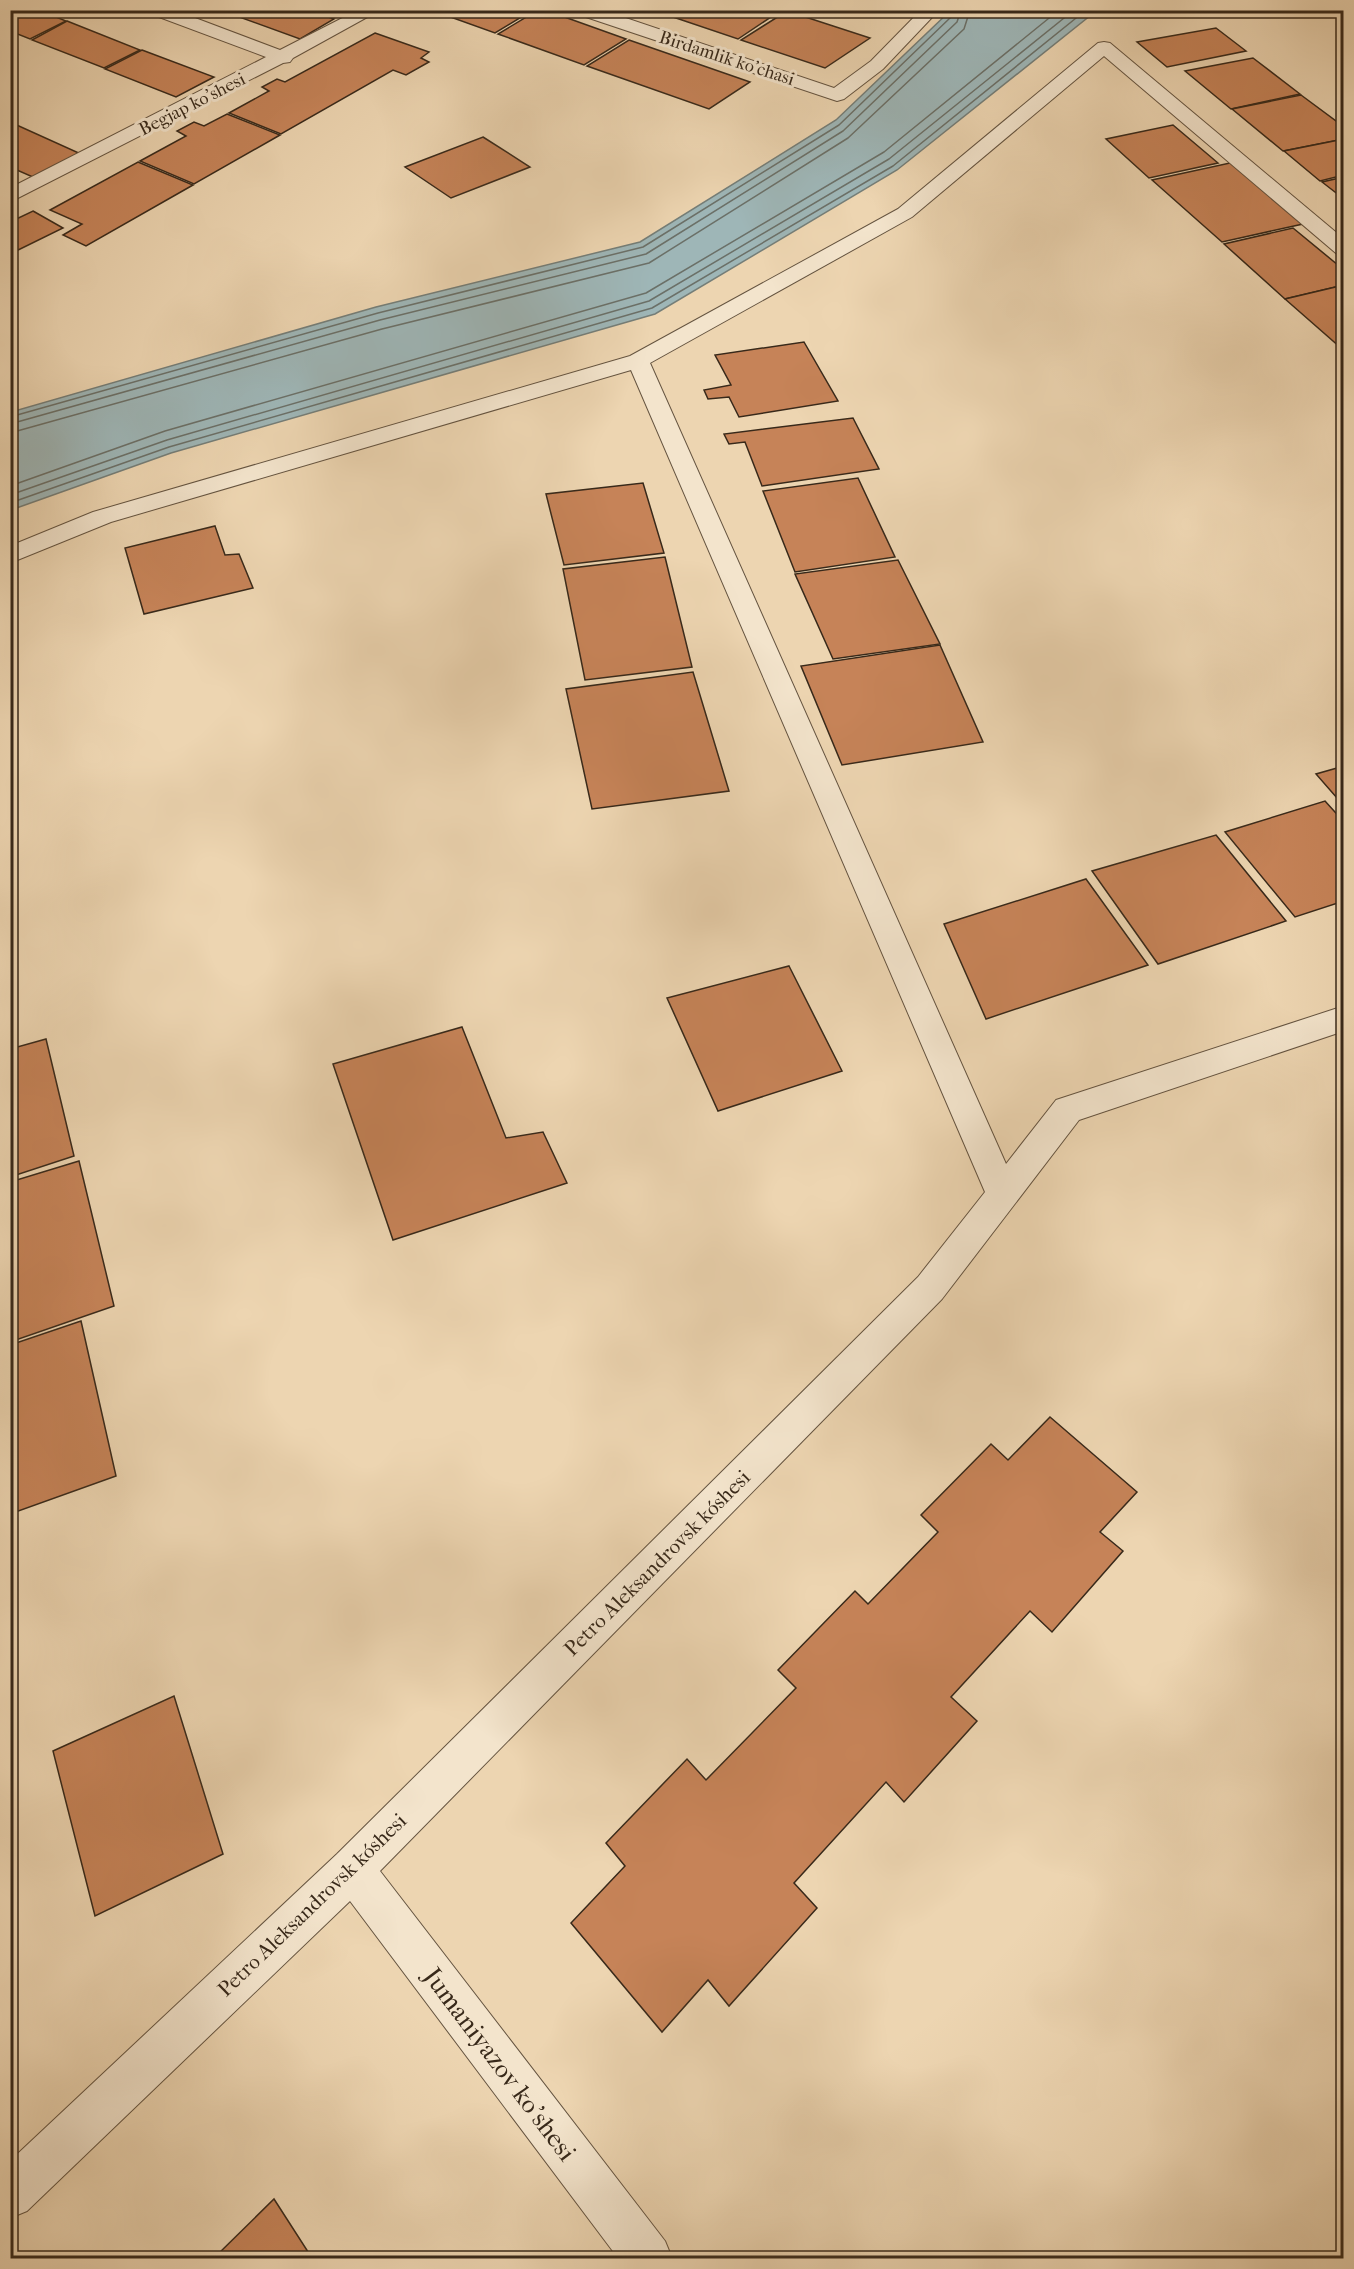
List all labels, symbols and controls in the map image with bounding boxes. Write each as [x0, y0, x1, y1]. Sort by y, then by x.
street label: Birdamlik ko'chasi [657, 27, 798, 90]
street label: Begjap ko'shesi [136, 68, 250, 140]
street label: Petro Aleksandrovsk kóshesi [559, 1465, 755, 1661]
street label: Petro Aleksandrovsk kóshesi [213, 1809, 411, 2001]
street label: Jumaniyazov ko'shesi [416, 1960, 583, 2167]

